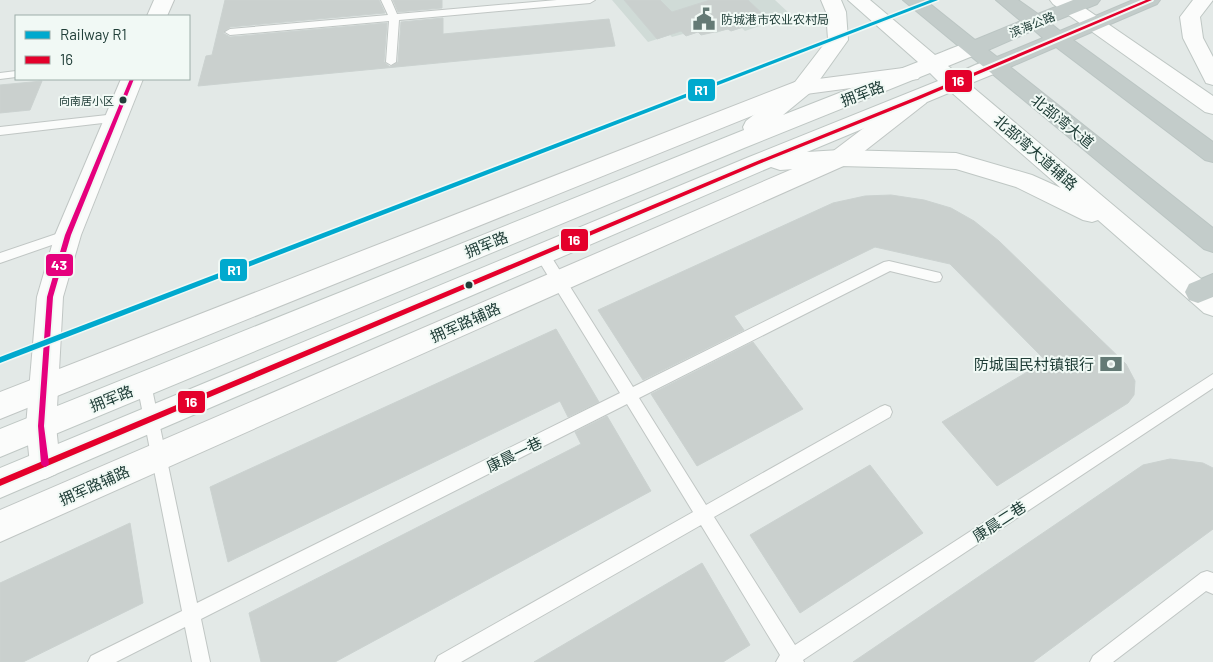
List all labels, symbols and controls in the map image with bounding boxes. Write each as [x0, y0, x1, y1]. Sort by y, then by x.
public building icon: 防城港市农业农村局 [691, 6, 717, 32]
street label: 滨海公路 [1007, 9, 1057, 39]
place label: 防城港市农业农村局 [721, 12, 829, 26]
legend [15, 15, 190, 80]
text: Railway R1 [60, 25, 127, 43]
text: 16 [60, 50, 73, 68]
line badge: 16 [944, 69, 973, 93]
text: 16 [952, 72, 965, 89]
street label: 拥军路 [838, 77, 886, 109]
line badge: R1 [687, 78, 716, 102]
text: R1 [694, 81, 708, 98]
street label: 北部湾大道 [1028, 90, 1098, 152]
place label: 向南居小区 [59, 94, 114, 107]
marker: 向南居小区 [118, 95, 128, 105]
street label: 北部湾大道辅路 [990, 111, 1082, 193]
street label: 拥军路 [462, 227, 510, 261]
line badge: 16 [560, 228, 589, 252]
text: 16 [568, 231, 581, 248]
line badge: 43 [45, 253, 74, 277]
text: 43 [51, 256, 67, 273]
line badge: R1 [219, 258, 248, 282]
text: R1 [227, 261, 241, 278]
unlabelled marker [464, 280, 474, 290]
street label: 拥军路辅路 [427, 299, 503, 345]
bank icon: 防城国民村镇银行 [1098, 351, 1124, 377]
place label: 防城国民村镇银行 [974, 355, 1094, 373]
street label: 拥军路 [87, 381, 135, 415]
line badge: 16 [177, 390, 206, 414]
text: 16 [185, 393, 198, 410]
street label: 康晨一巷 [483, 433, 545, 475]
street label: 拥军路辅路 [56, 462, 132, 508]
street label: 康晨二巷 [969, 497, 1029, 545]

